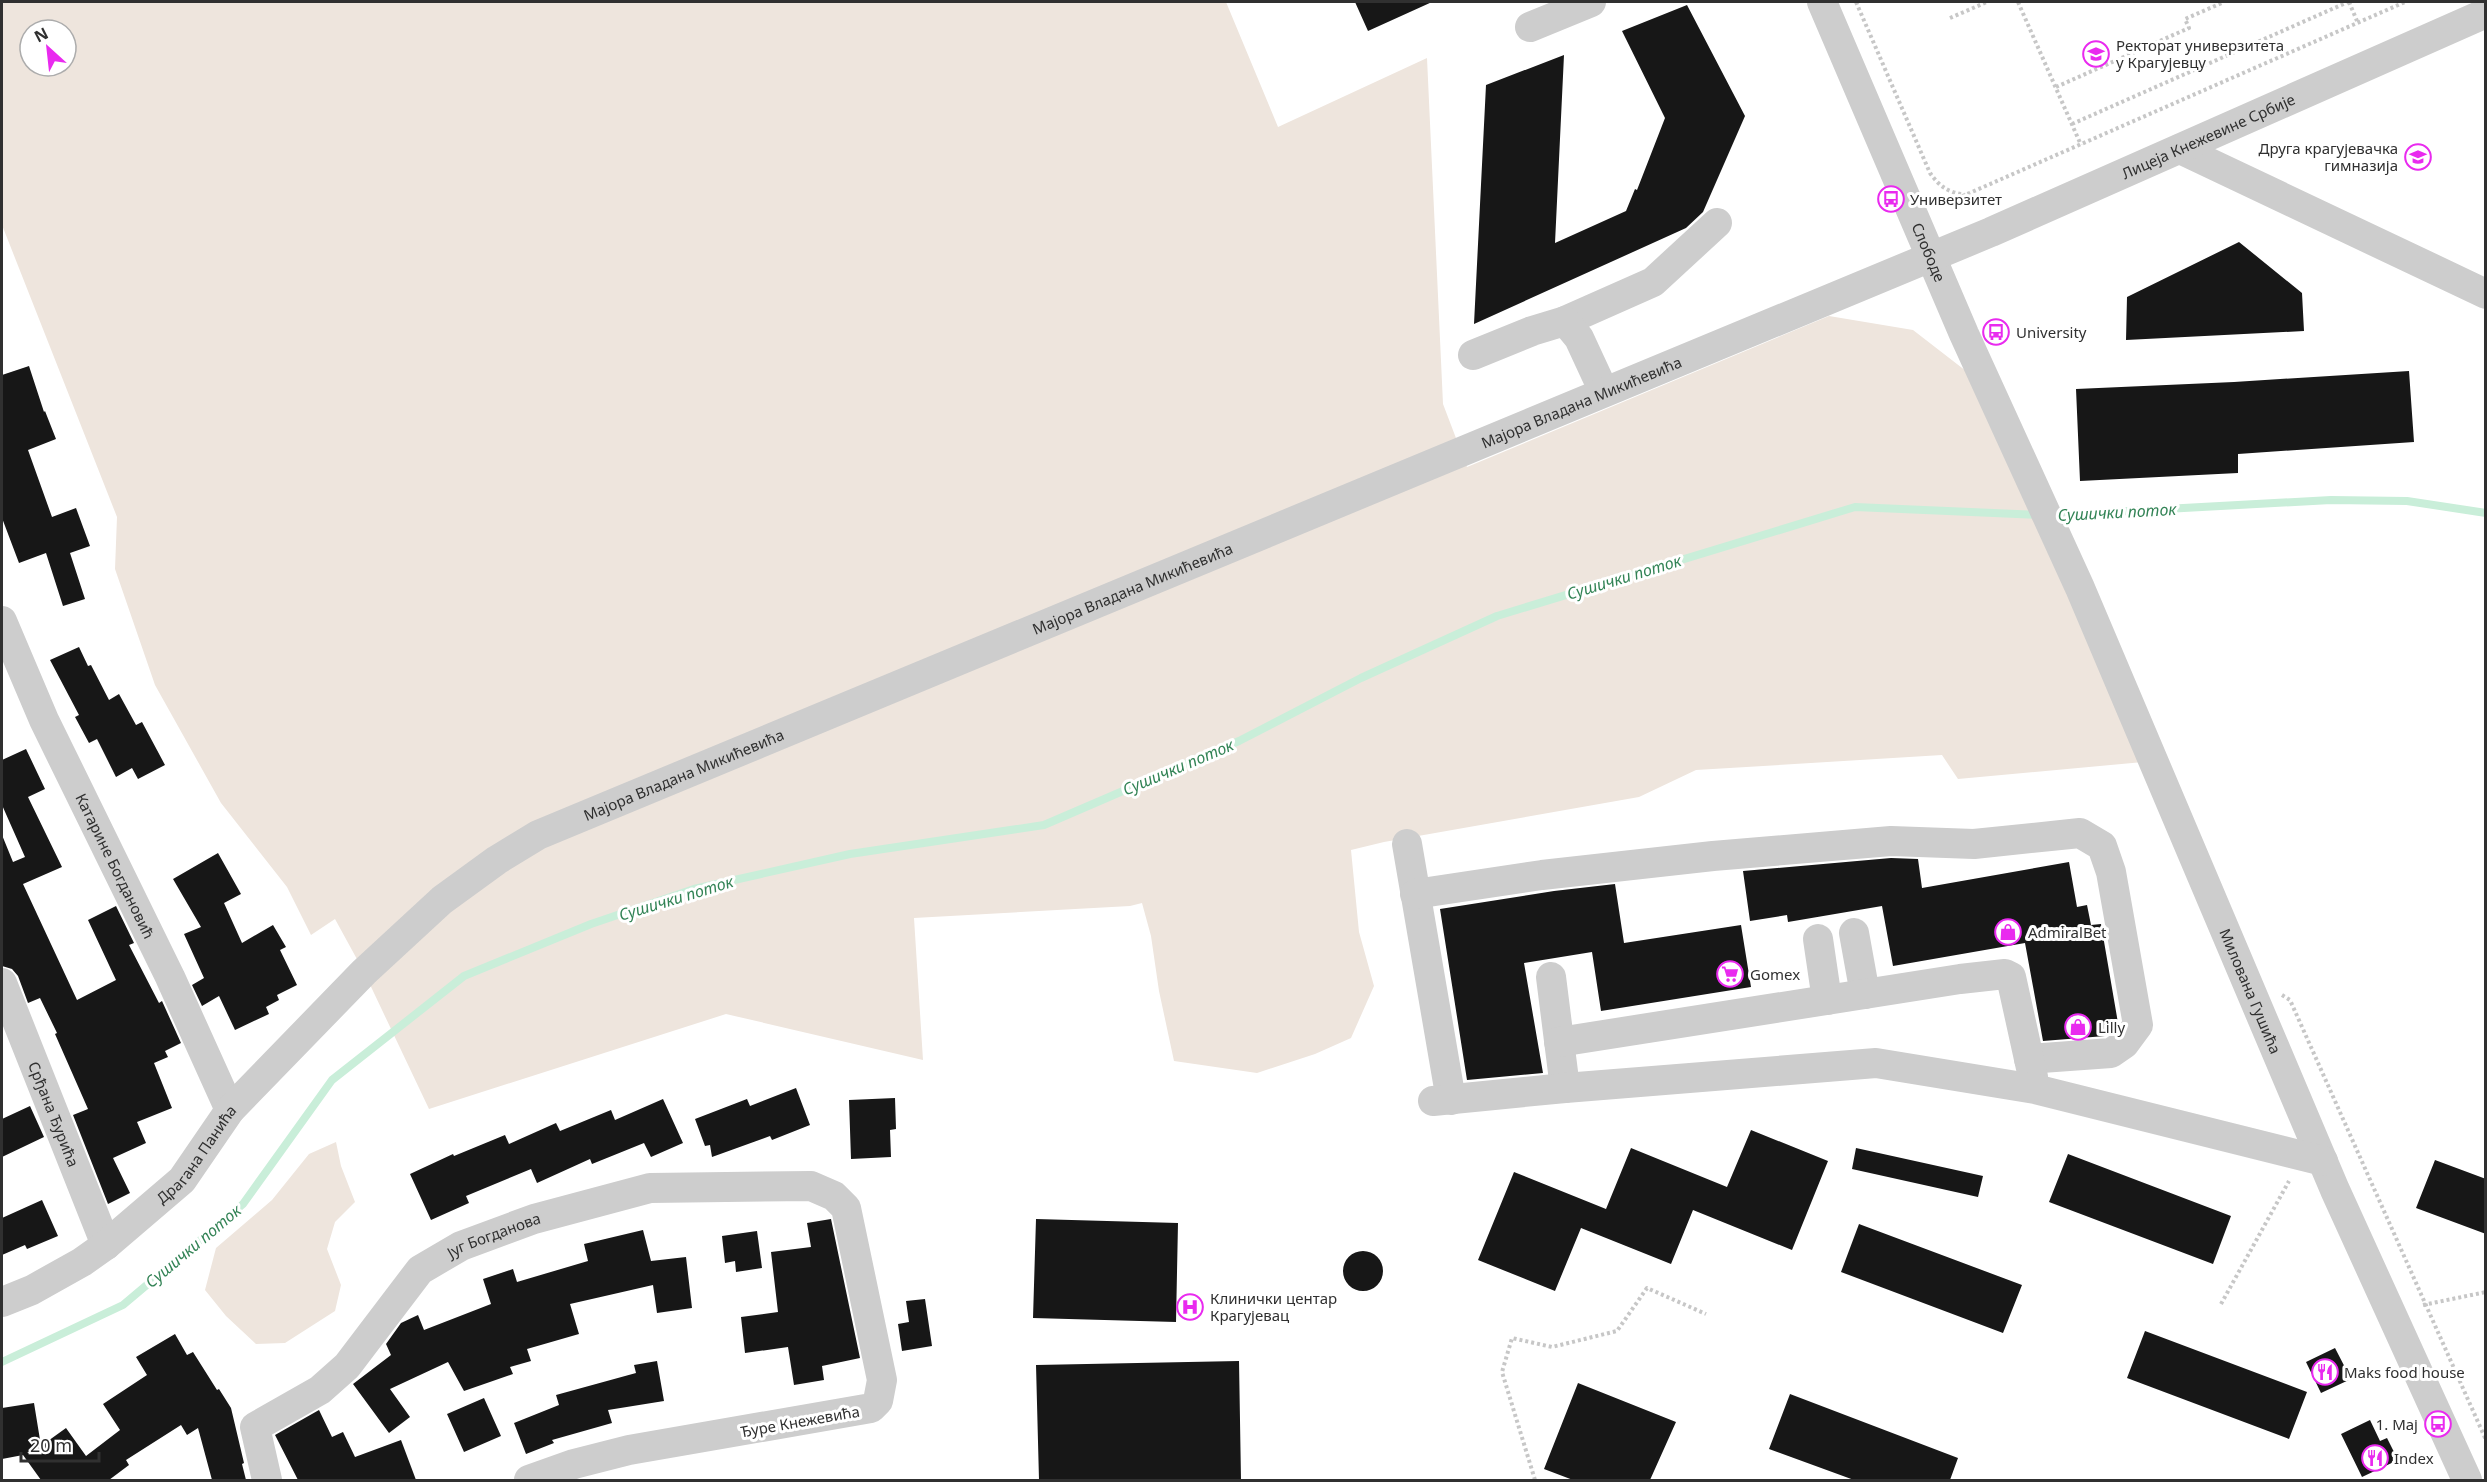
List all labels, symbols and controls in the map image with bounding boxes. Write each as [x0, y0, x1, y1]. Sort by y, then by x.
north arrow [18, 18, 78, 78]
text: N [30, 22, 52, 47]
place label: Ректорат универзитета у Крагујевцу [2116, 35, 2284, 72]
school or university icon: Ректорат универзитета у Крагујевцу [2081, 39, 2111, 69]
street label: Лицеја Кнежевине Србије [2118, 89, 2298, 183]
place label: Друга крагујевачка гимназија [2259, 138, 2398, 175]
school or university icon: Друга крагујевачка гимназија [2403, 142, 2433, 172]
bus stop icon: Универзитет [1876, 184, 1906, 214]
place label: Универзитет [1910, 189, 2002, 209]
street label: Слободе [1907, 219, 1950, 285]
bus stop icon: University [1981, 317, 2011, 347]
place label: University [2016, 322, 2087, 342]
street label: Мајора Владана Микићевића [1478, 352, 1684, 452]
water label: Сушички поток [2057, 498, 2178, 526]
street label: Мајора Владана Микићевића [1029, 538, 1236, 639]
water label: Сушички поток [1564, 549, 1685, 605]
street label: Мајора Владана Микићевића [580, 724, 787, 825]
water label: Сушички поток [1119, 733, 1238, 800]
street label: Катарине Богдановић [71, 790, 160, 942]
water label: Сушички поток [616, 870, 737, 926]
shop icon: AdmiralBet [1993, 917, 2023, 947]
place label: AdmiralBet [2028, 922, 2107, 942]
street label: Милована Гушића [2215, 925, 2286, 1057]
supermarket icon: Gomex [1715, 959, 1745, 989]
place label: Gomex [1750, 964, 1800, 984]
shop icon: Lilly [2063, 1012, 2093, 1042]
place label: Lilly [2098, 1017, 2125, 1037]
street label: Срђана Ђурића [24, 1058, 84, 1170]
street label: Драгана Панића [152, 1100, 240, 1208]
water label: Сушички поток [140, 1199, 246, 1293]
street label: Југ Богданова [441, 1208, 543, 1263]
place label: Клинички центар Крагујевац [1210, 1288, 1337, 1325]
hospital icon: Клинички центар Крагујевац [1175, 1292, 1205, 1322]
restaurant icon: Maks food house [2310, 1357, 2340, 1387]
place label: Maks food house [2344, 1362, 2465, 1382]
street label: Ђуре Кнежевића [739, 1401, 861, 1441]
bus stop icon: 1. Мај [2423, 1409, 2453, 1439]
place label: 1. Мај [2376, 1414, 2418, 1434]
scale bar [21, 1425, 99, 1463]
text: 20 m [30, 1433, 72, 1457]
restaurant icon: Index [2360, 1443, 2390, 1473]
place label: Index [2394, 1448, 2434, 1468]

